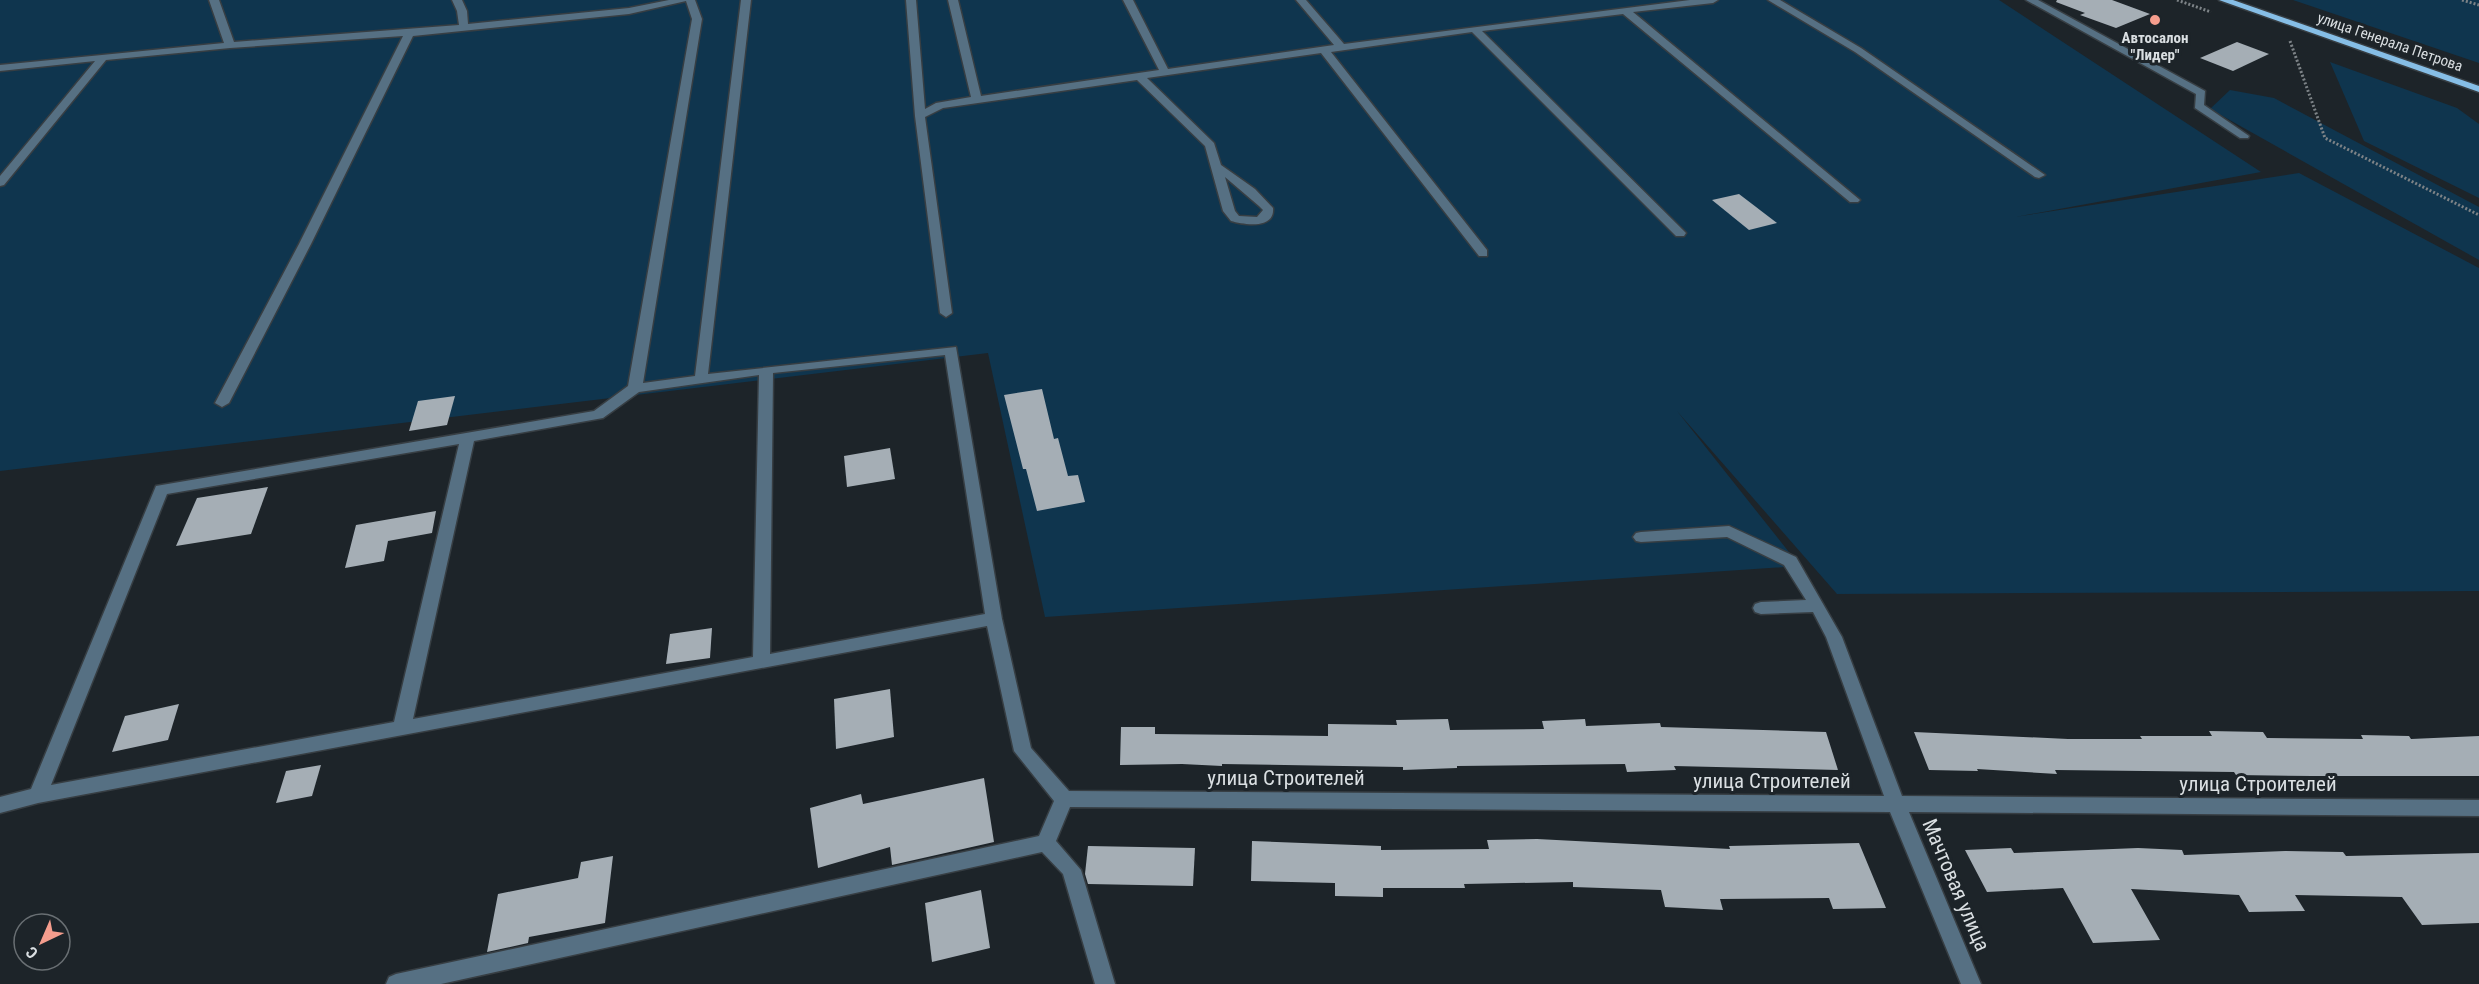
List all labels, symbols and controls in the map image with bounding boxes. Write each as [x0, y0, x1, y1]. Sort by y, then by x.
street label: улица Генерала Петрова [2315, 9, 2465, 75]
marker: Автосалон "Лидер" [2148, 13, 2162, 27]
place label: Автосалон "Лидер" [2122, 29, 2188, 64]
street label: улица Строителей [1207, 766, 1365, 790]
street label: улица Строителей [1693, 769, 1851, 793]
street label: улица Строителей [2179, 772, 2337, 796]
street label: Мачтовая улица [1917, 815, 1995, 955]
north arrow [12, 912, 72, 972]
text: С [22, 942, 42, 962]

